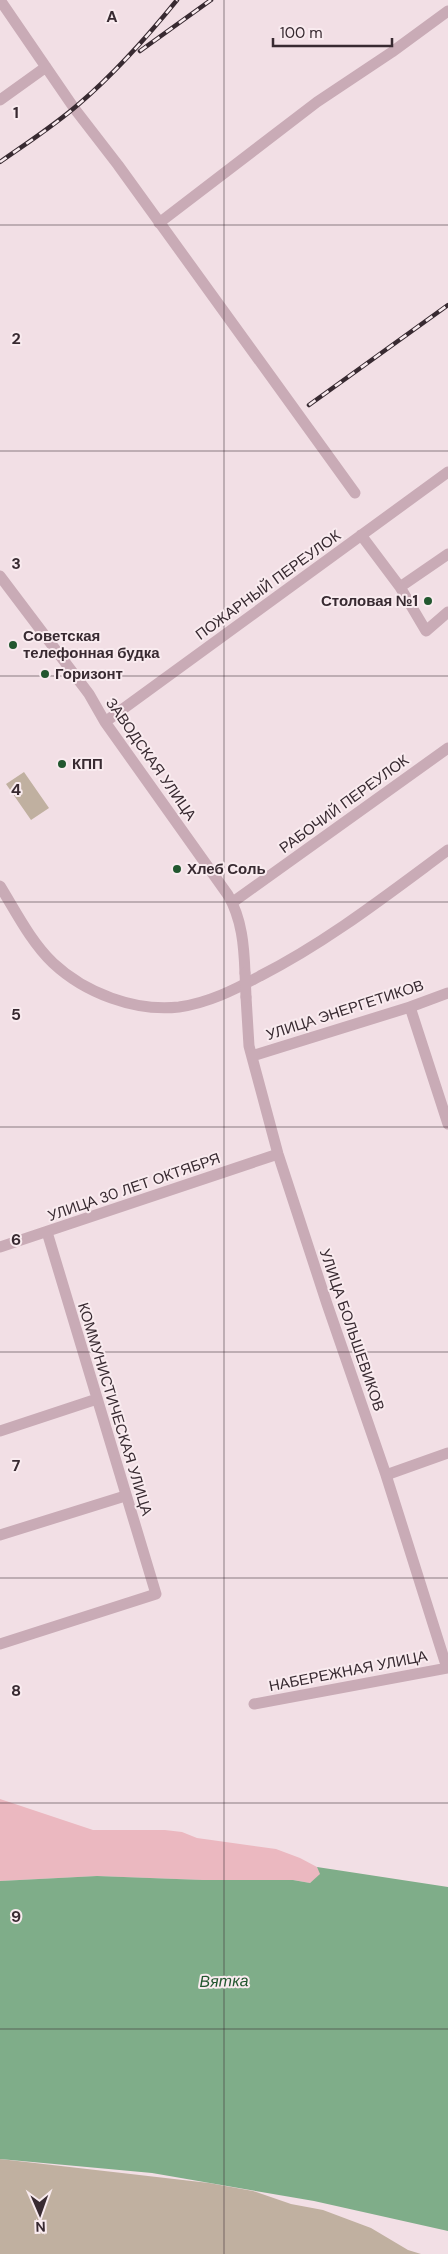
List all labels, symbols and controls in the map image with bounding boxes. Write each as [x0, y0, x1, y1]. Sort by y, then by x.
text: A [106, 6, 118, 27]
scale bar [273, 15, 392, 47]
text: 100 m [280, 23, 323, 43]
text: 1 [13, 102, 19, 123]
text: 2 [11, 328, 21, 349]
street label: ПОЖАРНЫЙ ПЕРЕУЛОК [191, 525, 345, 645]
text: 3 [11, 553, 21, 574]
place label: Столовая №1 [321, 591, 418, 611]
marker: Столовая №1 [422, 595, 434, 607]
place label: Советская телефонная будка [23, 626, 160, 663]
marker: Советская телефонная будка [7, 639, 19, 651]
place label: Горизонт [55, 664, 123, 684]
marker: Горизонт [39, 668, 51, 680]
street label: ЗАВОДСКАЯ УЛИЦА [101, 694, 201, 824]
street label: РАБОЧИЙ ПЕРЕУЛОК [275, 750, 413, 858]
place label: КПП [72, 754, 103, 774]
marker: КПП [56, 758, 68, 770]
text: 4 [11, 779, 21, 800]
place label: Хлеб Соль [187, 859, 266, 879]
marker: Хлеб Соль [171, 863, 183, 875]
street label: УЛИЦА ЭНЕРГЕТИКОВ [264, 975, 426, 1045]
text: 5 [11, 1004, 21, 1025]
street label: УЛИЦА 30 ЛЕТ ОКТЯБРЯ [45, 1148, 223, 1226]
text: 6 [11, 1229, 21, 1250]
street label: УЛИЦА БОЛЬШЕВИКОВ [315, 1246, 389, 1414]
street label: КОММУНИСТИЧЕСКАЯ УЛИЦА [73, 1300, 157, 1518]
text: 7 [12, 1455, 21, 1476]
street label: НАБЕРЕЖНАЯ УЛИЦА [267, 1646, 429, 1696]
text: 8 [11, 1680, 21, 1701]
text: 9 [11, 1906, 21, 1927]
water label: Вятка [199, 1970, 249, 1992]
north arrow [15, 2189, 65, 2239]
text: N [35, 2218, 46, 2236]

